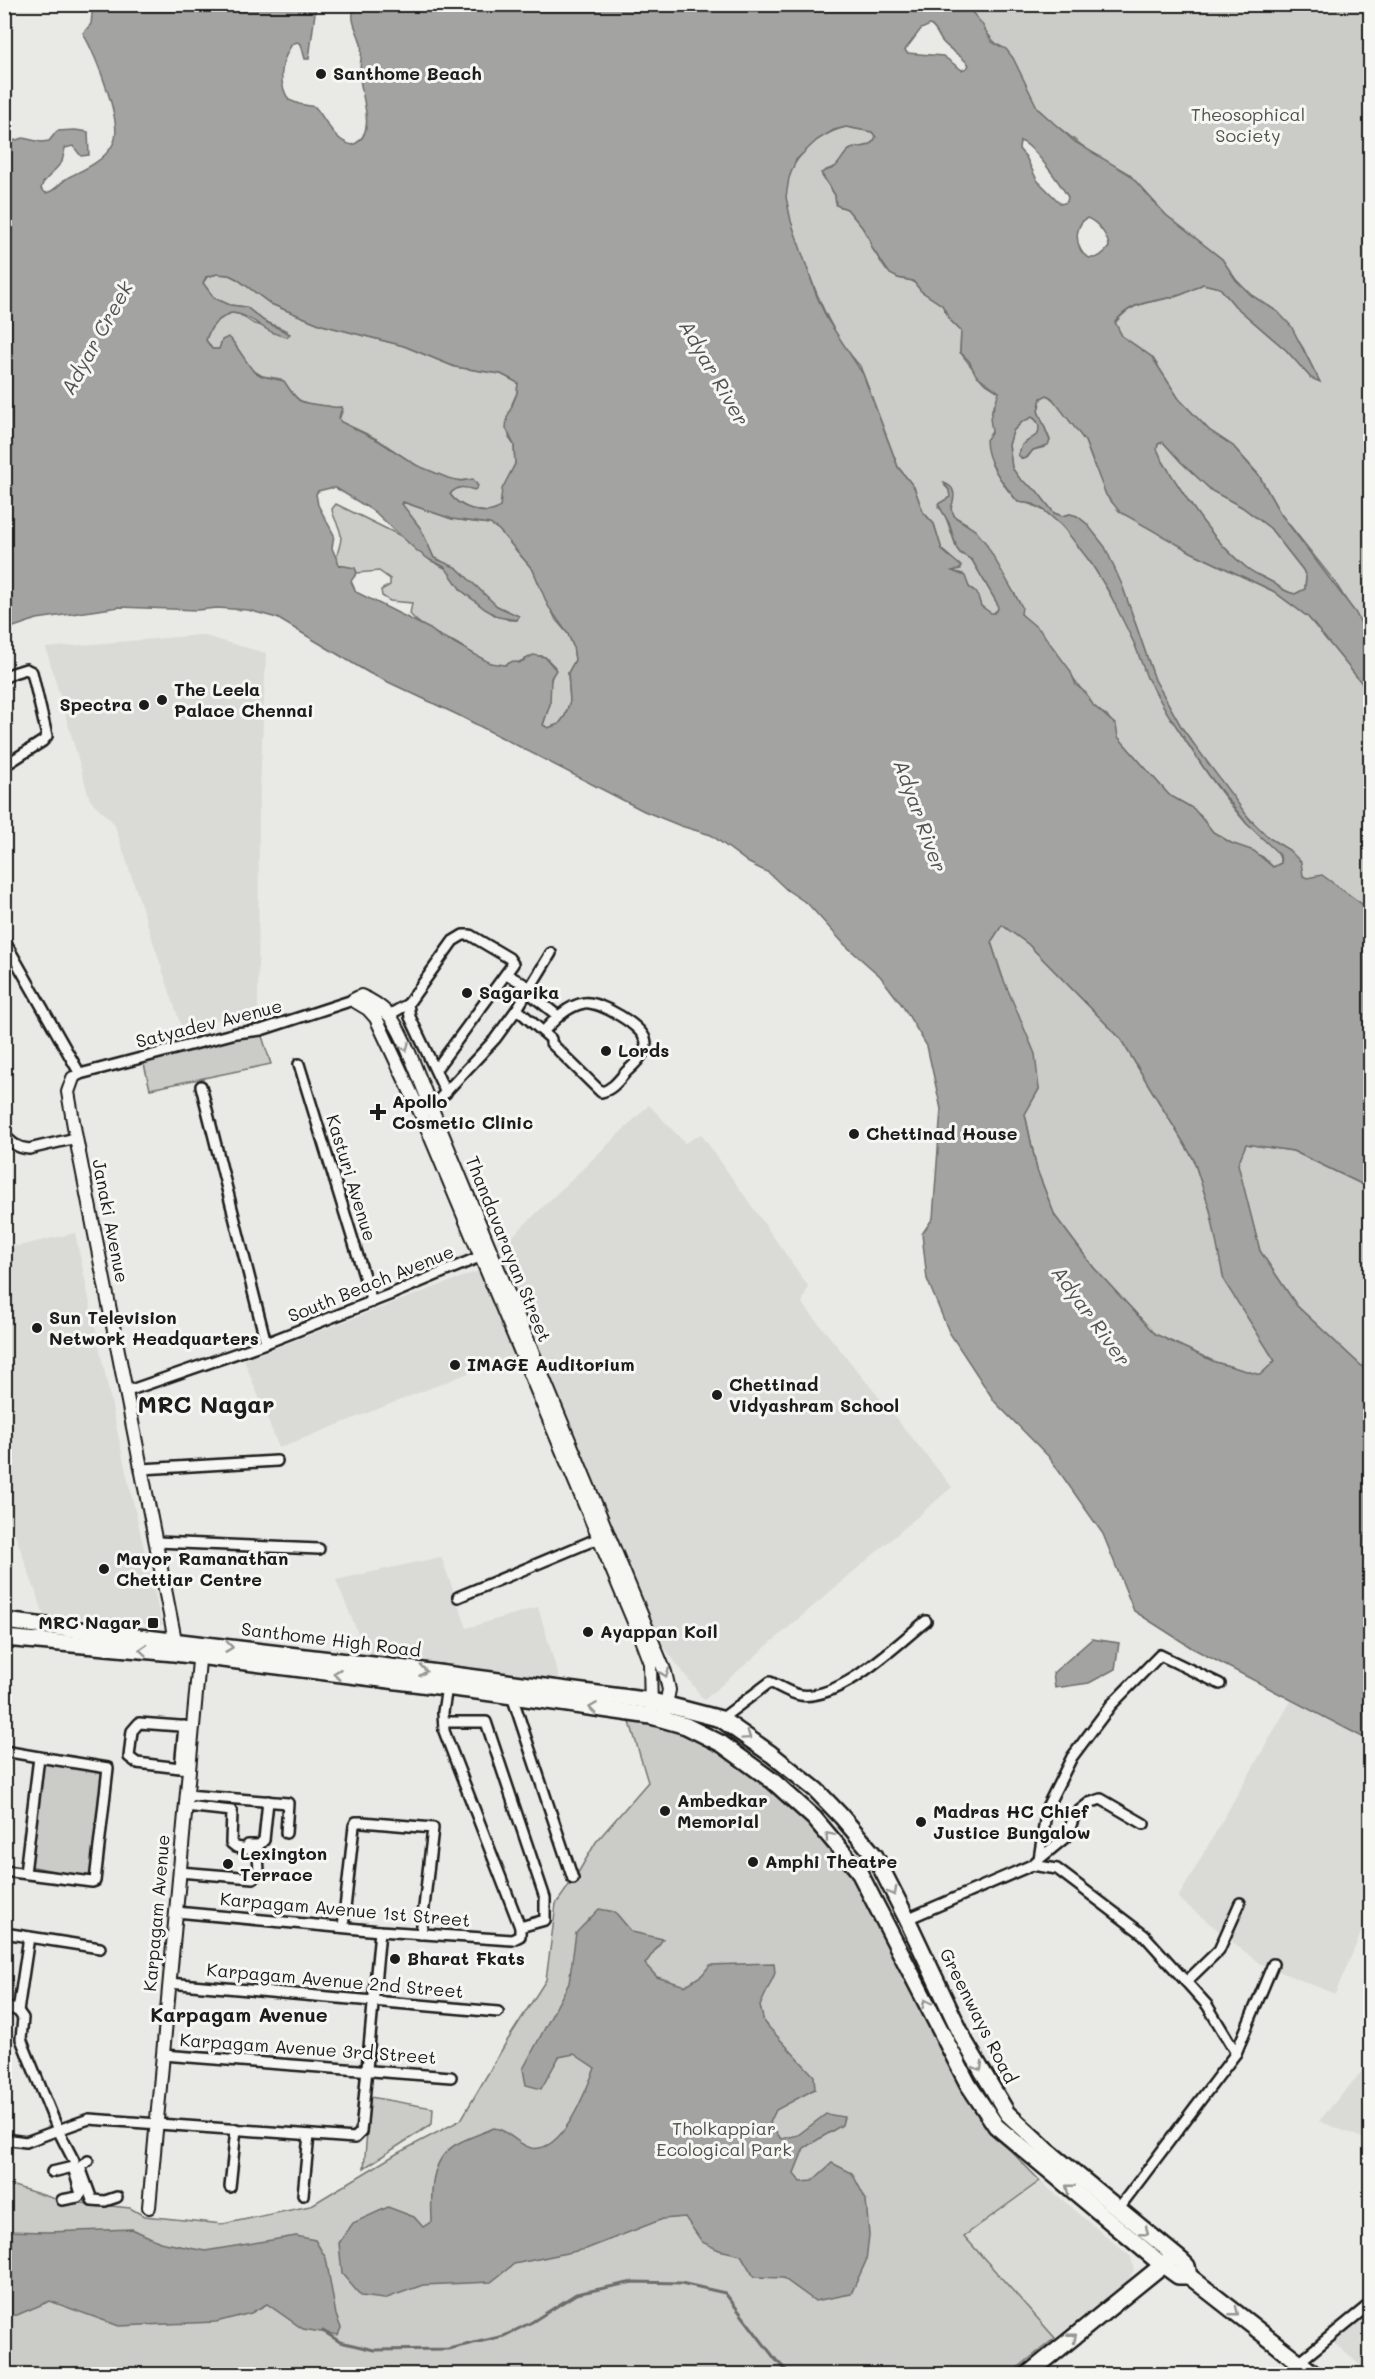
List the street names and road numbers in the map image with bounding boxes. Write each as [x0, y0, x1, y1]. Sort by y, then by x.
street label: Satyadev Avenue [133, 993, 284, 1053]
street label: Kasturi Avenue [321, 1111, 383, 1244]
street label: Thandavarayan Street [461, 1152, 557, 1345]
street label: Janaki Avenue [87, 1157, 135, 1285]
street label: South Beach Avenue [284, 1239, 457, 1327]
street label: Santhome High Road [240, 1616, 422, 1662]
street label: Karpagam Avenue [137, 1833, 175, 1992]
street label: Karpagam Avenue 1st Street [219, 1886, 471, 1932]
street label: Greenways Road [934, 1944, 1023, 2087]
street label: Karpagam Avenue 2nd Street [206, 1957, 465, 2003]
street label: Karpagam Avenue 3rd Street [179, 2027, 437, 2069]

